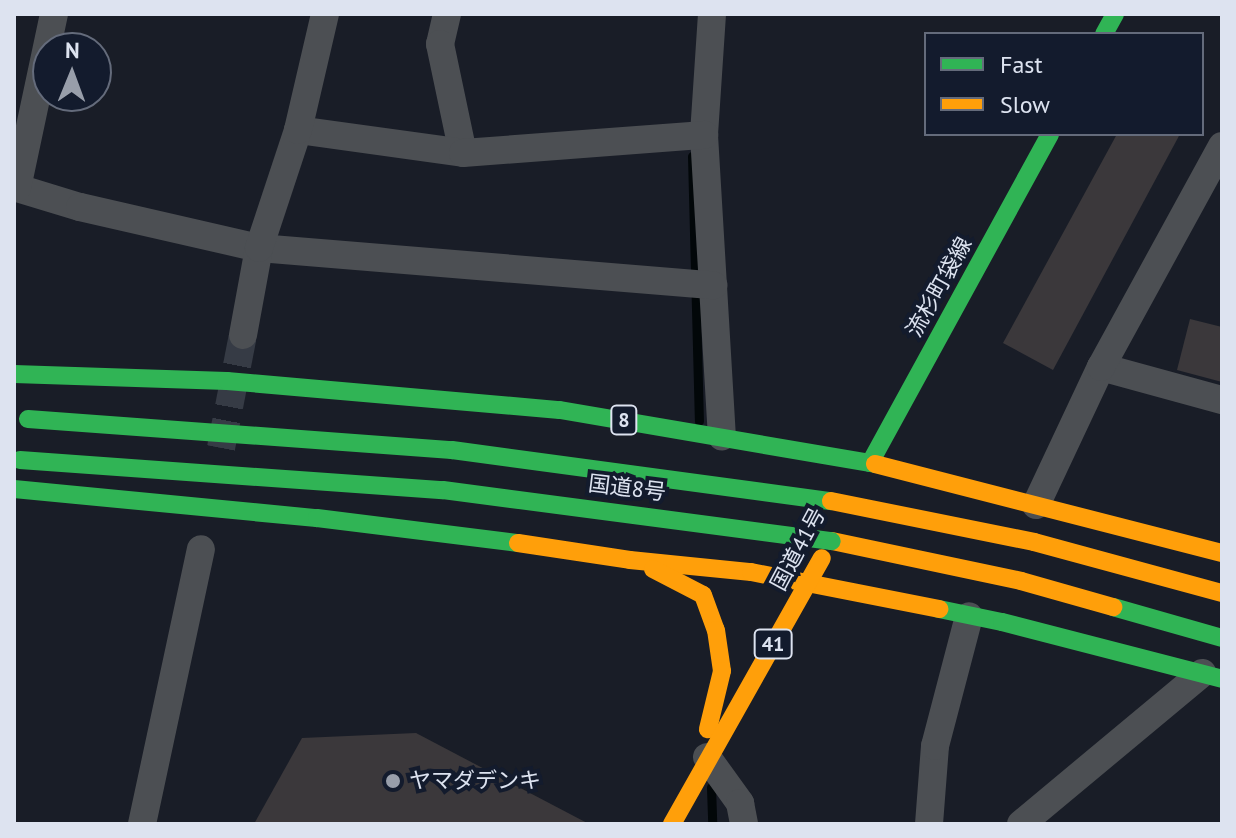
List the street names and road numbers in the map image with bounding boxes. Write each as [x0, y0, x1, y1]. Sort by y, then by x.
street label: 流杉町袋線 [901, 232, 977, 342]
road number: 8 [610, 404, 638, 436]
street label: 国道8号 [587, 470, 667, 506]
street label: 国道41号 [765, 503, 831, 595]
road number: 41 [753, 628, 793, 660]

